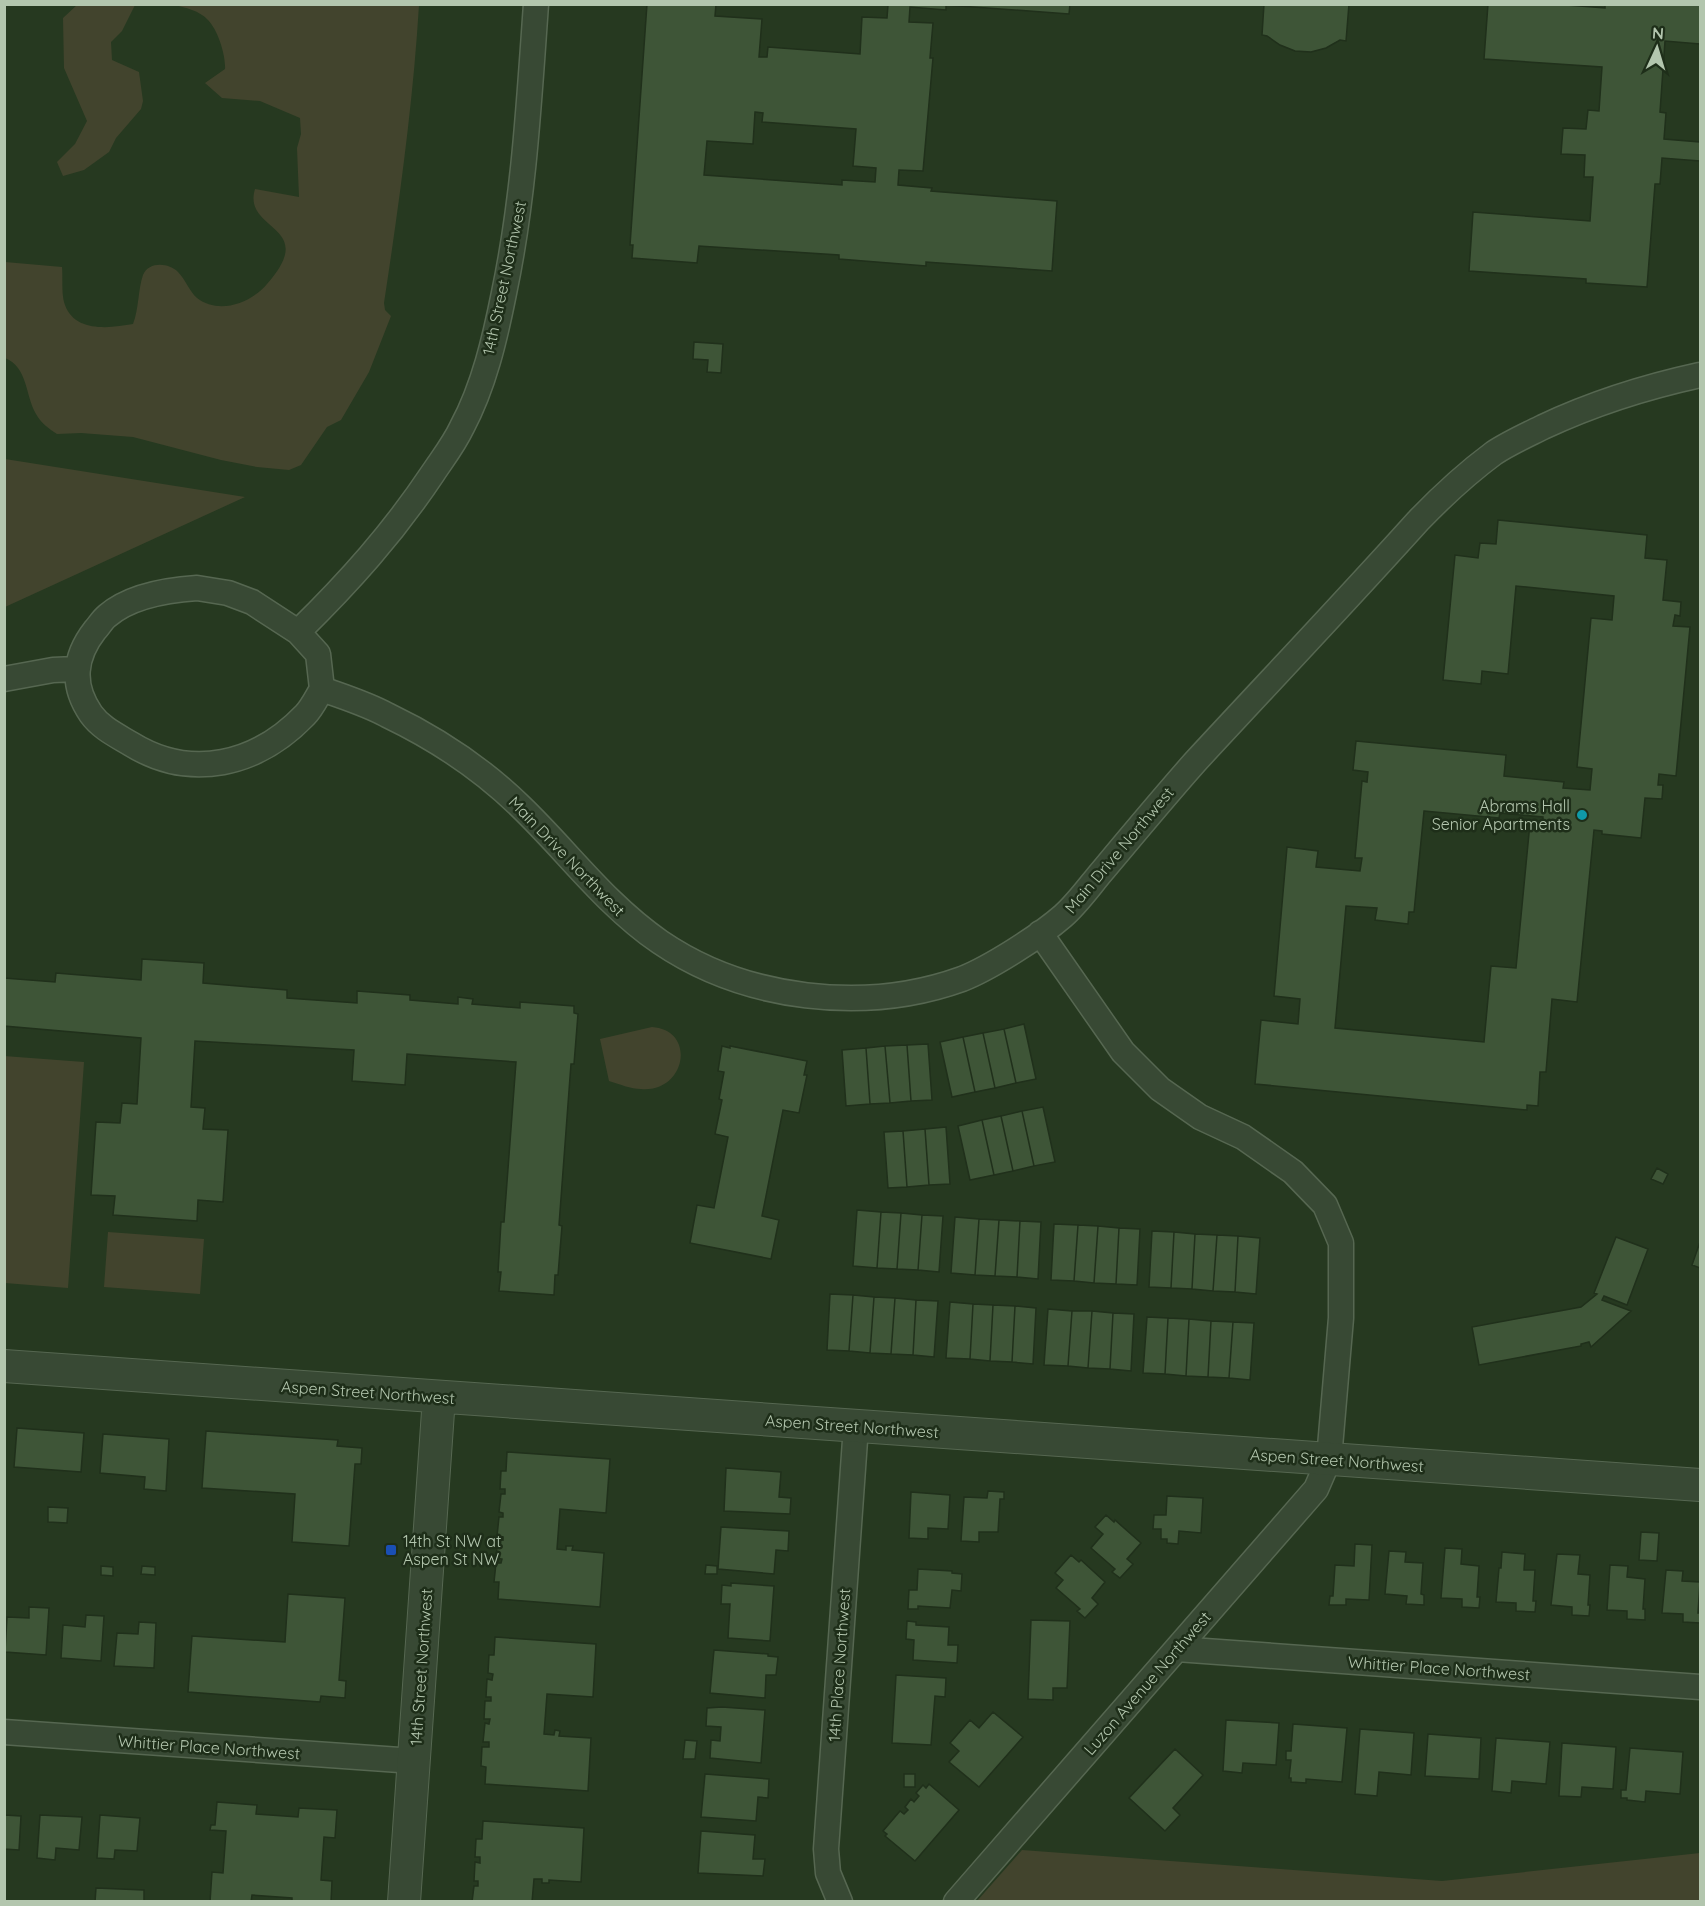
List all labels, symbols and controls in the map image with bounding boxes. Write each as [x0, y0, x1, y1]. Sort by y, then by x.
north arrow [1627, 18, 1687, 78]
text: N [1651, 23, 1665, 43]
street label: 14th Street Northwest [478, 199, 530, 357]
street label: Main Drive Northwest [1060, 783, 1178, 917]
street label: Main Drive Northwest [505, 792, 629, 920]
place label: Abrams Hall Senior Apartments [1432, 796, 1570, 834]
marker: Abrams Hall Senior Apartments [1575, 808, 1589, 822]
street label: Aspen Street Northwest [280, 1376, 456, 1408]
street label: Aspen Street Northwest [764, 1410, 940, 1442]
street label: Aspen Street Northwest [1249, 1444, 1425, 1476]
place label: 14th St NW at Aspen St NW [403, 1531, 501, 1569]
marker: 14th St NW at Aspen St NW [384, 1543, 398, 1557]
street label: 14th Street Northwest [406, 1588, 436, 1746]
street label: 14th Place Northwest [824, 1588, 854, 1742]
street label: Luzon Avenue Northwest [1079, 1607, 1215, 1759]
street label: Whittier Place Northwest [1347, 1652, 1531, 1684]
street label: Whittier Place Northwest [117, 1731, 301, 1763]

